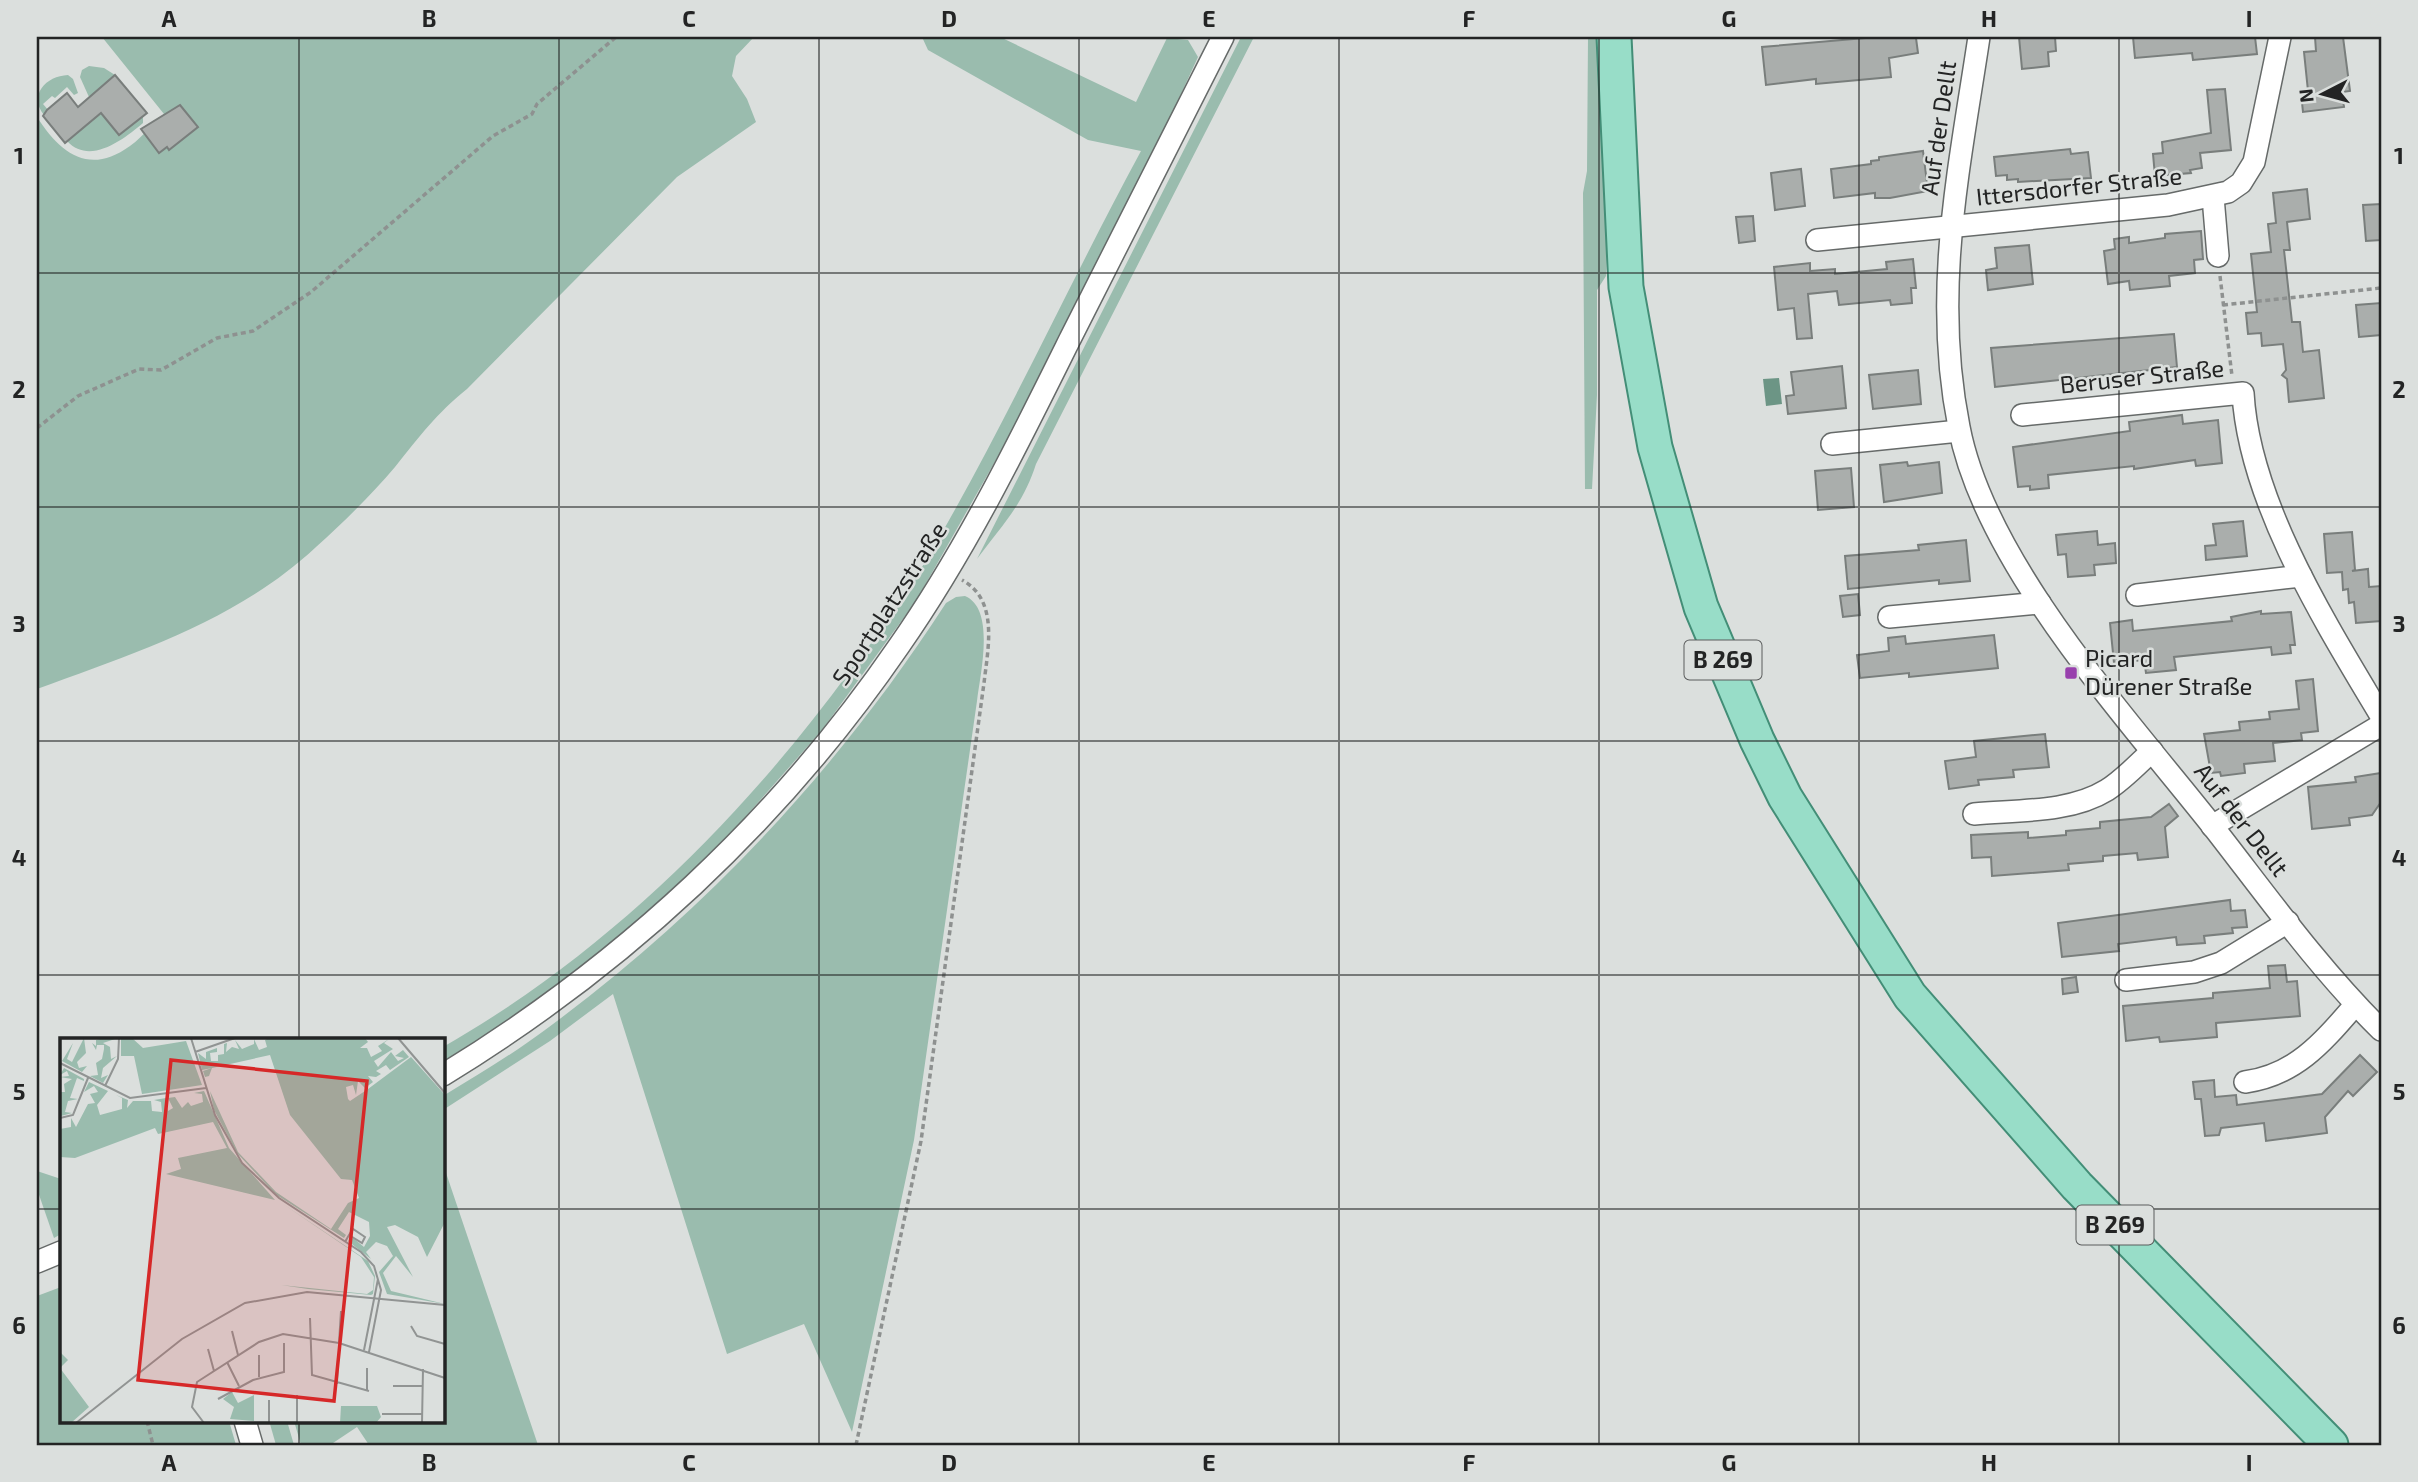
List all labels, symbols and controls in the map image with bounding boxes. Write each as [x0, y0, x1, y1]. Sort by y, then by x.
text: A [161, 4, 177, 32]
text: B [422, 4, 436, 32]
text: C [682, 4, 696, 32]
text: D [941, 4, 957, 32]
text: E [1202, 4, 1216, 32]
text: F [1463, 4, 1476, 32]
text: G [1722, 4, 1736, 32]
text: H [1981, 4, 1997, 32]
text: I [2246, 4, 2252, 32]
street label: Auf der Dellt [1914, 59, 1961, 197]
north arrow [2288, 60, 2358, 130]
text: N [2293, 88, 2318, 104]
text: 1 [14, 141, 24, 169]
text: 1 [2394, 141, 2404, 169]
street label: Ittersdorfer Straße [1974, 160, 2183, 211]
street label: Beruser Straße [2058, 352, 2225, 399]
text: 2 [12, 375, 26, 403]
text: 2 [2392, 375, 2406, 403]
street label: Sportplatzstraße [825, 516, 952, 690]
text: 3 [12, 609, 26, 637]
text: 3 [2392, 609, 2406, 637]
road number: B 269 [1684, 640, 1762, 680]
place label: Picard Dürener Straße [2085, 643, 2252, 700]
marker: Picard Dürener Straße [2063, 665, 2079, 681]
street label: Auf der Dellt [2189, 757, 2295, 882]
text: 4 [12, 843, 26, 871]
text: 4 [2392, 843, 2406, 871]
inset map [60, 1038, 444, 1422]
text: 5 [13, 1077, 25, 1105]
text: 5 [2393, 1077, 2405, 1105]
road number: B 269 [2076, 1206, 2154, 1244]
text: 6 [12, 1311, 26, 1339]
text: 6 [2392, 1311, 2406, 1339]
text: A [161, 1448, 177, 1476]
text: B [422, 1448, 436, 1476]
text: C [682, 1448, 696, 1476]
text: D [941, 1448, 957, 1476]
text: E [1202, 1448, 1216, 1476]
text: F [1463, 1448, 1476, 1476]
text: G [1722, 1448, 1736, 1476]
text: H [1981, 1448, 1997, 1476]
text: I [2246, 1448, 2252, 1476]

